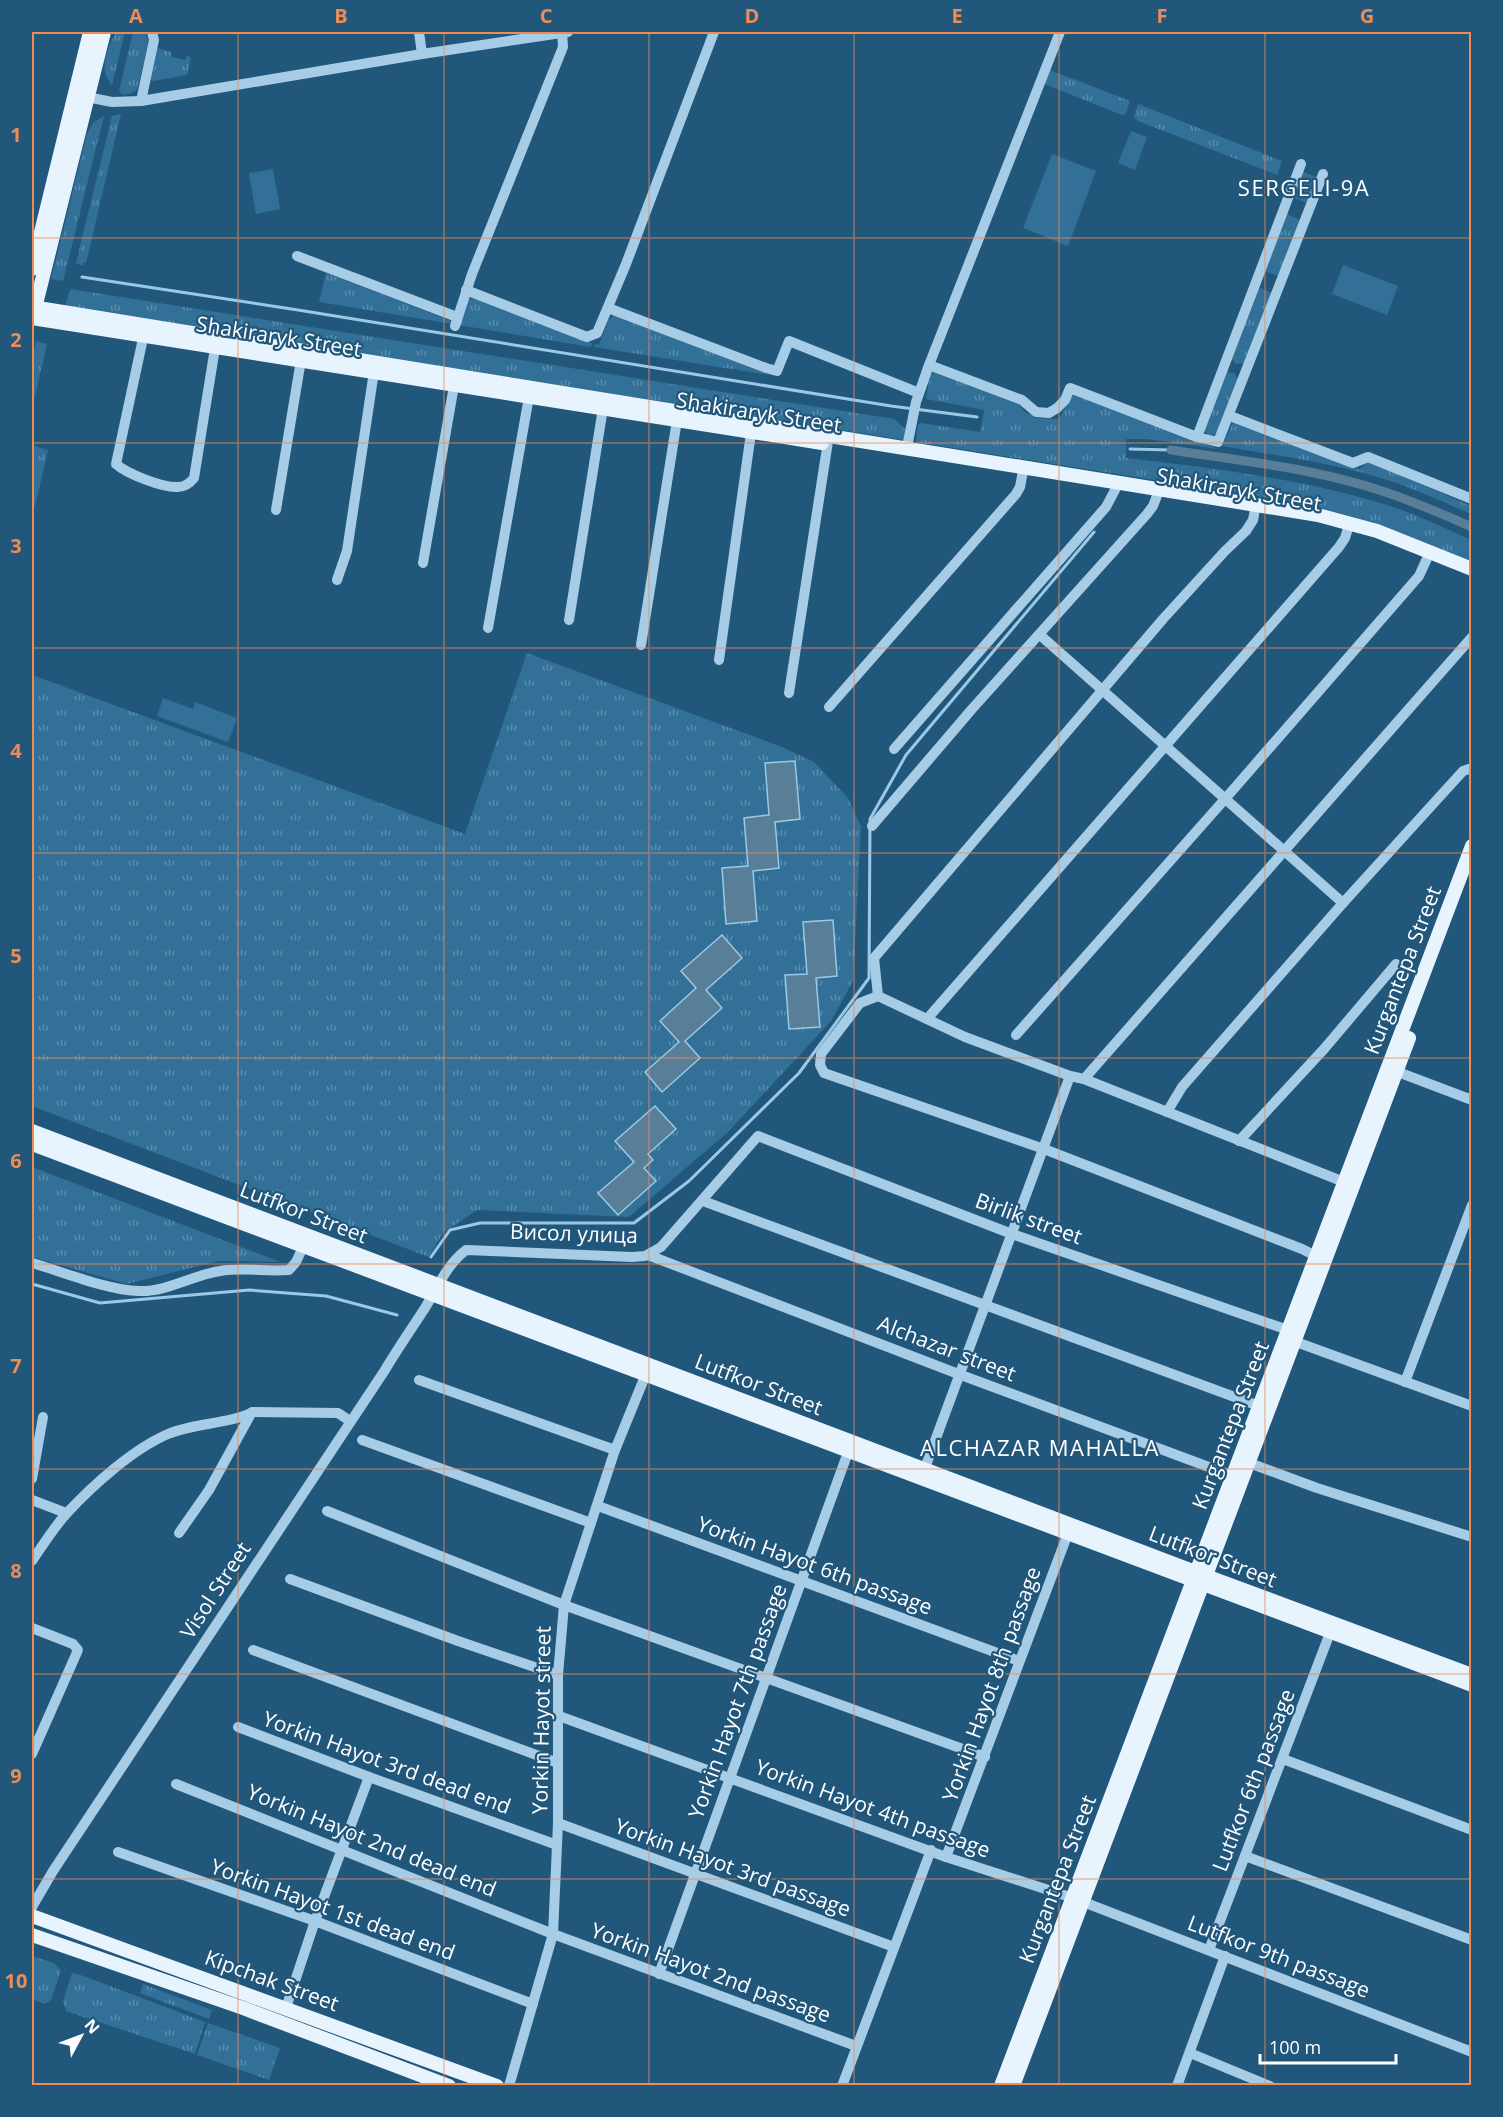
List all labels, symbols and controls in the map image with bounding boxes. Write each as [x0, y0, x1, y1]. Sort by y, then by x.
text: A [129, 2, 143, 29]
text: B [334, 2, 348, 29]
text: C [540, 2, 553, 29]
text: D [745, 2, 759, 29]
text: E [951, 2, 963, 29]
text: F [1157, 2, 1167, 29]
text: G [1360, 2, 1374, 29]
text: 1 [10, 121, 22, 148]
district label: SERGELI-9A [1238, 172, 1370, 202]
street label: Shakiraryk Street [194, 309, 364, 363]
text: 2 [10, 326, 22, 353]
street label: Shakiraryk Street [674, 385, 844, 439]
street label: Shakiraryk Street [1154, 461, 1324, 517]
text: 3 [10, 532, 22, 559]
text: 4 [10, 737, 22, 764]
street label: Kurgantepa Street [1357, 882, 1447, 1058]
text: 5 [10, 942, 22, 969]
text: 6 [10, 1147, 22, 1174]
street label: Lutfkor Street [236, 1175, 372, 1249]
street label: Birlik street [972, 1186, 1086, 1250]
street label: Висол улица [510, 1217, 638, 1249]
street label: Alchazar street [874, 1309, 1020, 1387]
street label: Kurgantepa Street [1185, 1337, 1275, 1513]
street label: Lutfkor Street [691, 1347, 827, 1421]
text: 7 [10, 1352, 22, 1379]
district label: ALCHAZAR MAHALLA [920, 1432, 1160, 1462]
street label: Yorkin Hayot 6th passage [694, 1509, 936, 1621]
street label: Lutfkor Street [1145, 1519, 1281, 1593]
street label: Visol Street [173, 1536, 257, 1644]
text: 8 [10, 1557, 22, 1584]
street label: Yorkin Hayot 8th passage [935, 1563, 1047, 1805]
street label: Yorkin Hayot 7th passage [681, 1580, 793, 1822]
street label: Yorkin Hayot street [525, 1626, 557, 1814]
street label: Lutfkor 6th passage [1205, 1685, 1301, 1875]
street label: Yorkin Hayot 3rd dead end [259, 1704, 515, 1820]
street label: Yorkin Hayot 4th passage [752, 1752, 994, 1864]
text: 9 [10, 1762, 22, 1789]
street label: Yorkin Hayot 2nd dead end [243, 1777, 501, 1903]
street label: Kurgantepa Street [1012, 1791, 1102, 1967]
street label: Yorkin Hayot 3rd passage [611, 1811, 855, 1923]
street label: Yorkin Hayot 1st dead end [207, 1852, 459, 1966]
street label: Lutfkor 9th passage [1184, 1908, 1374, 2004]
street label: Yorkin Hayot 2nd passage [587, 1915, 835, 2029]
street label: Kipchak Street [201, 1943, 343, 2017]
text: 10 [5, 1967, 27, 1994]
north arrow [51, 2006, 111, 2066]
text: N [80, 2014, 105, 2038]
scale bar [1260, 2027, 1396, 2065]
text: 100 m [1269, 2035, 1321, 2059]

